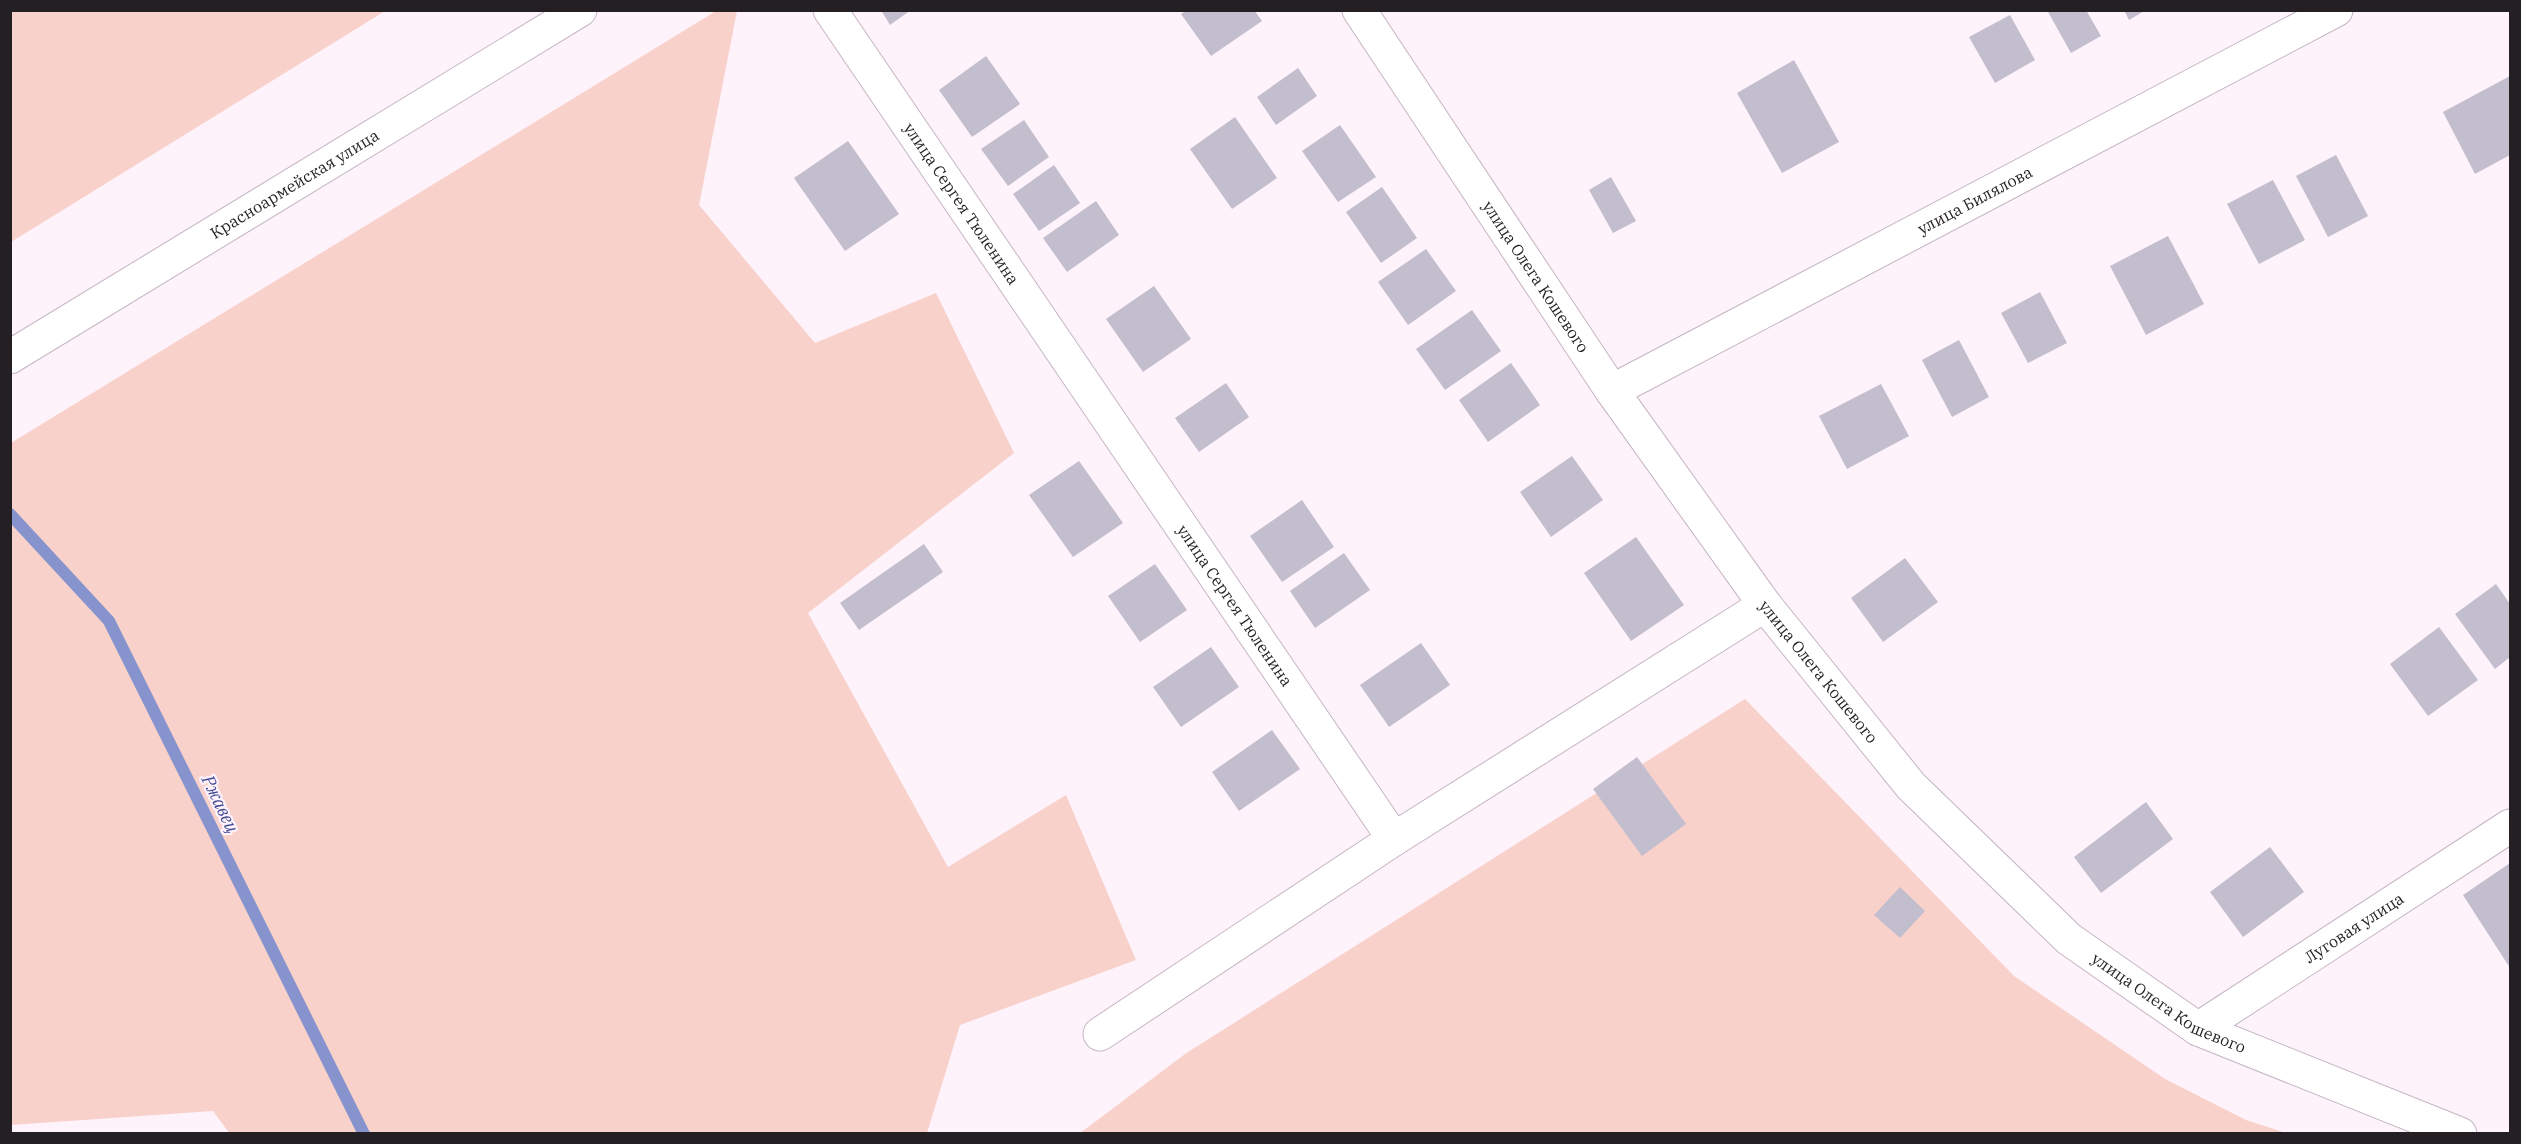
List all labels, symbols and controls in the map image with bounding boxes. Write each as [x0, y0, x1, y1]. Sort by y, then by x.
street label: улица Сергея Тюленина [900, 119, 1024, 288]
street label: Красноармейская улица [206, 125, 383, 243]
street label: улица Билялова [1914, 162, 2036, 238]
street label: улица Олега Кошевого [1478, 197, 1594, 356]
street label: улица Сергея Тюленина [1173, 521, 1297, 690]
street label: улица Олега Кошевого [1755, 596, 1882, 747]
water label: Ржавец [196, 770, 245, 837]
street label: Луговая улица [2300, 888, 2408, 967]
street label: улица Олега Кошевого [2088, 948, 2249, 1057]

